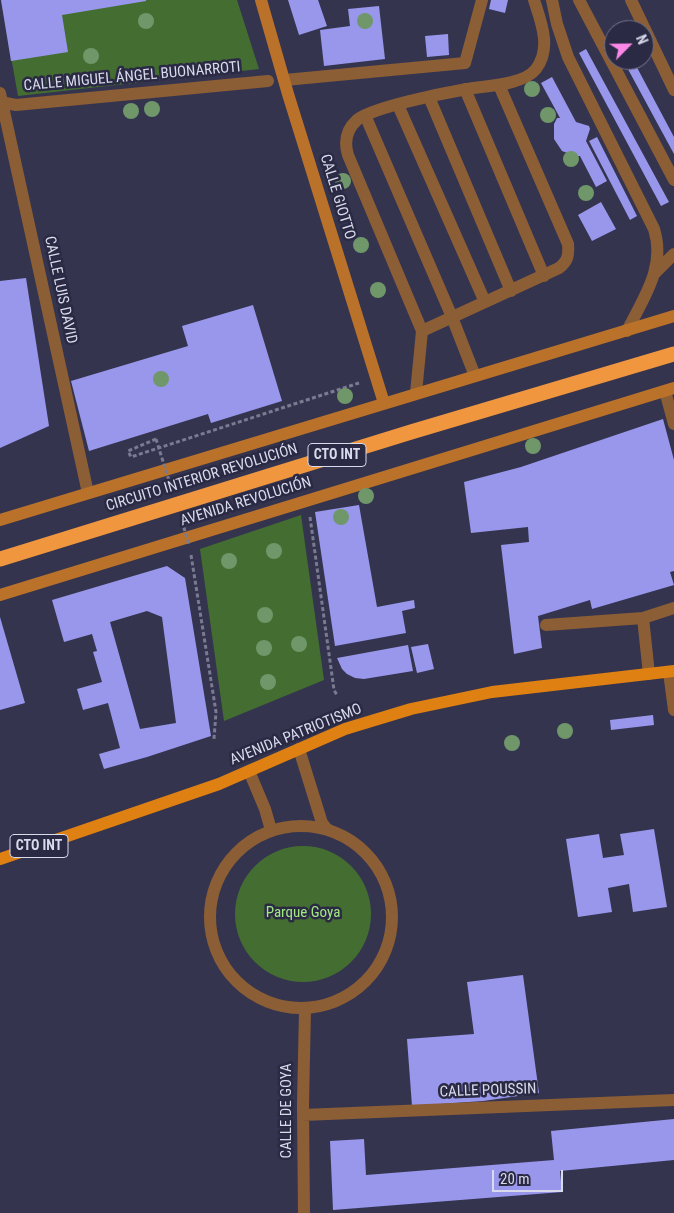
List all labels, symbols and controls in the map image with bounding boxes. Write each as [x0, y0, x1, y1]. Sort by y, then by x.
north arrow [604, 20, 654, 70]
text: N [633, 32, 651, 47]
street label: CALLE MIGUEL ÁNGEL BUONARROTI [23, 59, 241, 95]
street label: CALLE GIOTTO [315, 152, 359, 242]
street label: CALLE LUIS DAVID [40, 235, 80, 345]
street label: CIRCUITO INTERIOR REVOLUCIÓN [104, 440, 300, 516]
road number: CTO INT [308, 444, 366, 466]
street label: AVENIDA REVOLUCIÓN [178, 474, 314, 530]
street label: AVENIDA PATRIOTISMO [228, 700, 364, 770]
road number: CTO INT [10, 834, 68, 858]
park label: Parque Goya [266, 904, 340, 922]
street label: CALLE DE GOYA [278, 1063, 296, 1159]
street label: CALLE POUSSIN [439, 1080, 537, 1102]
scale bar [494, 1160, 565, 1192]
text: 20 m [500, 1170, 530, 1188]

